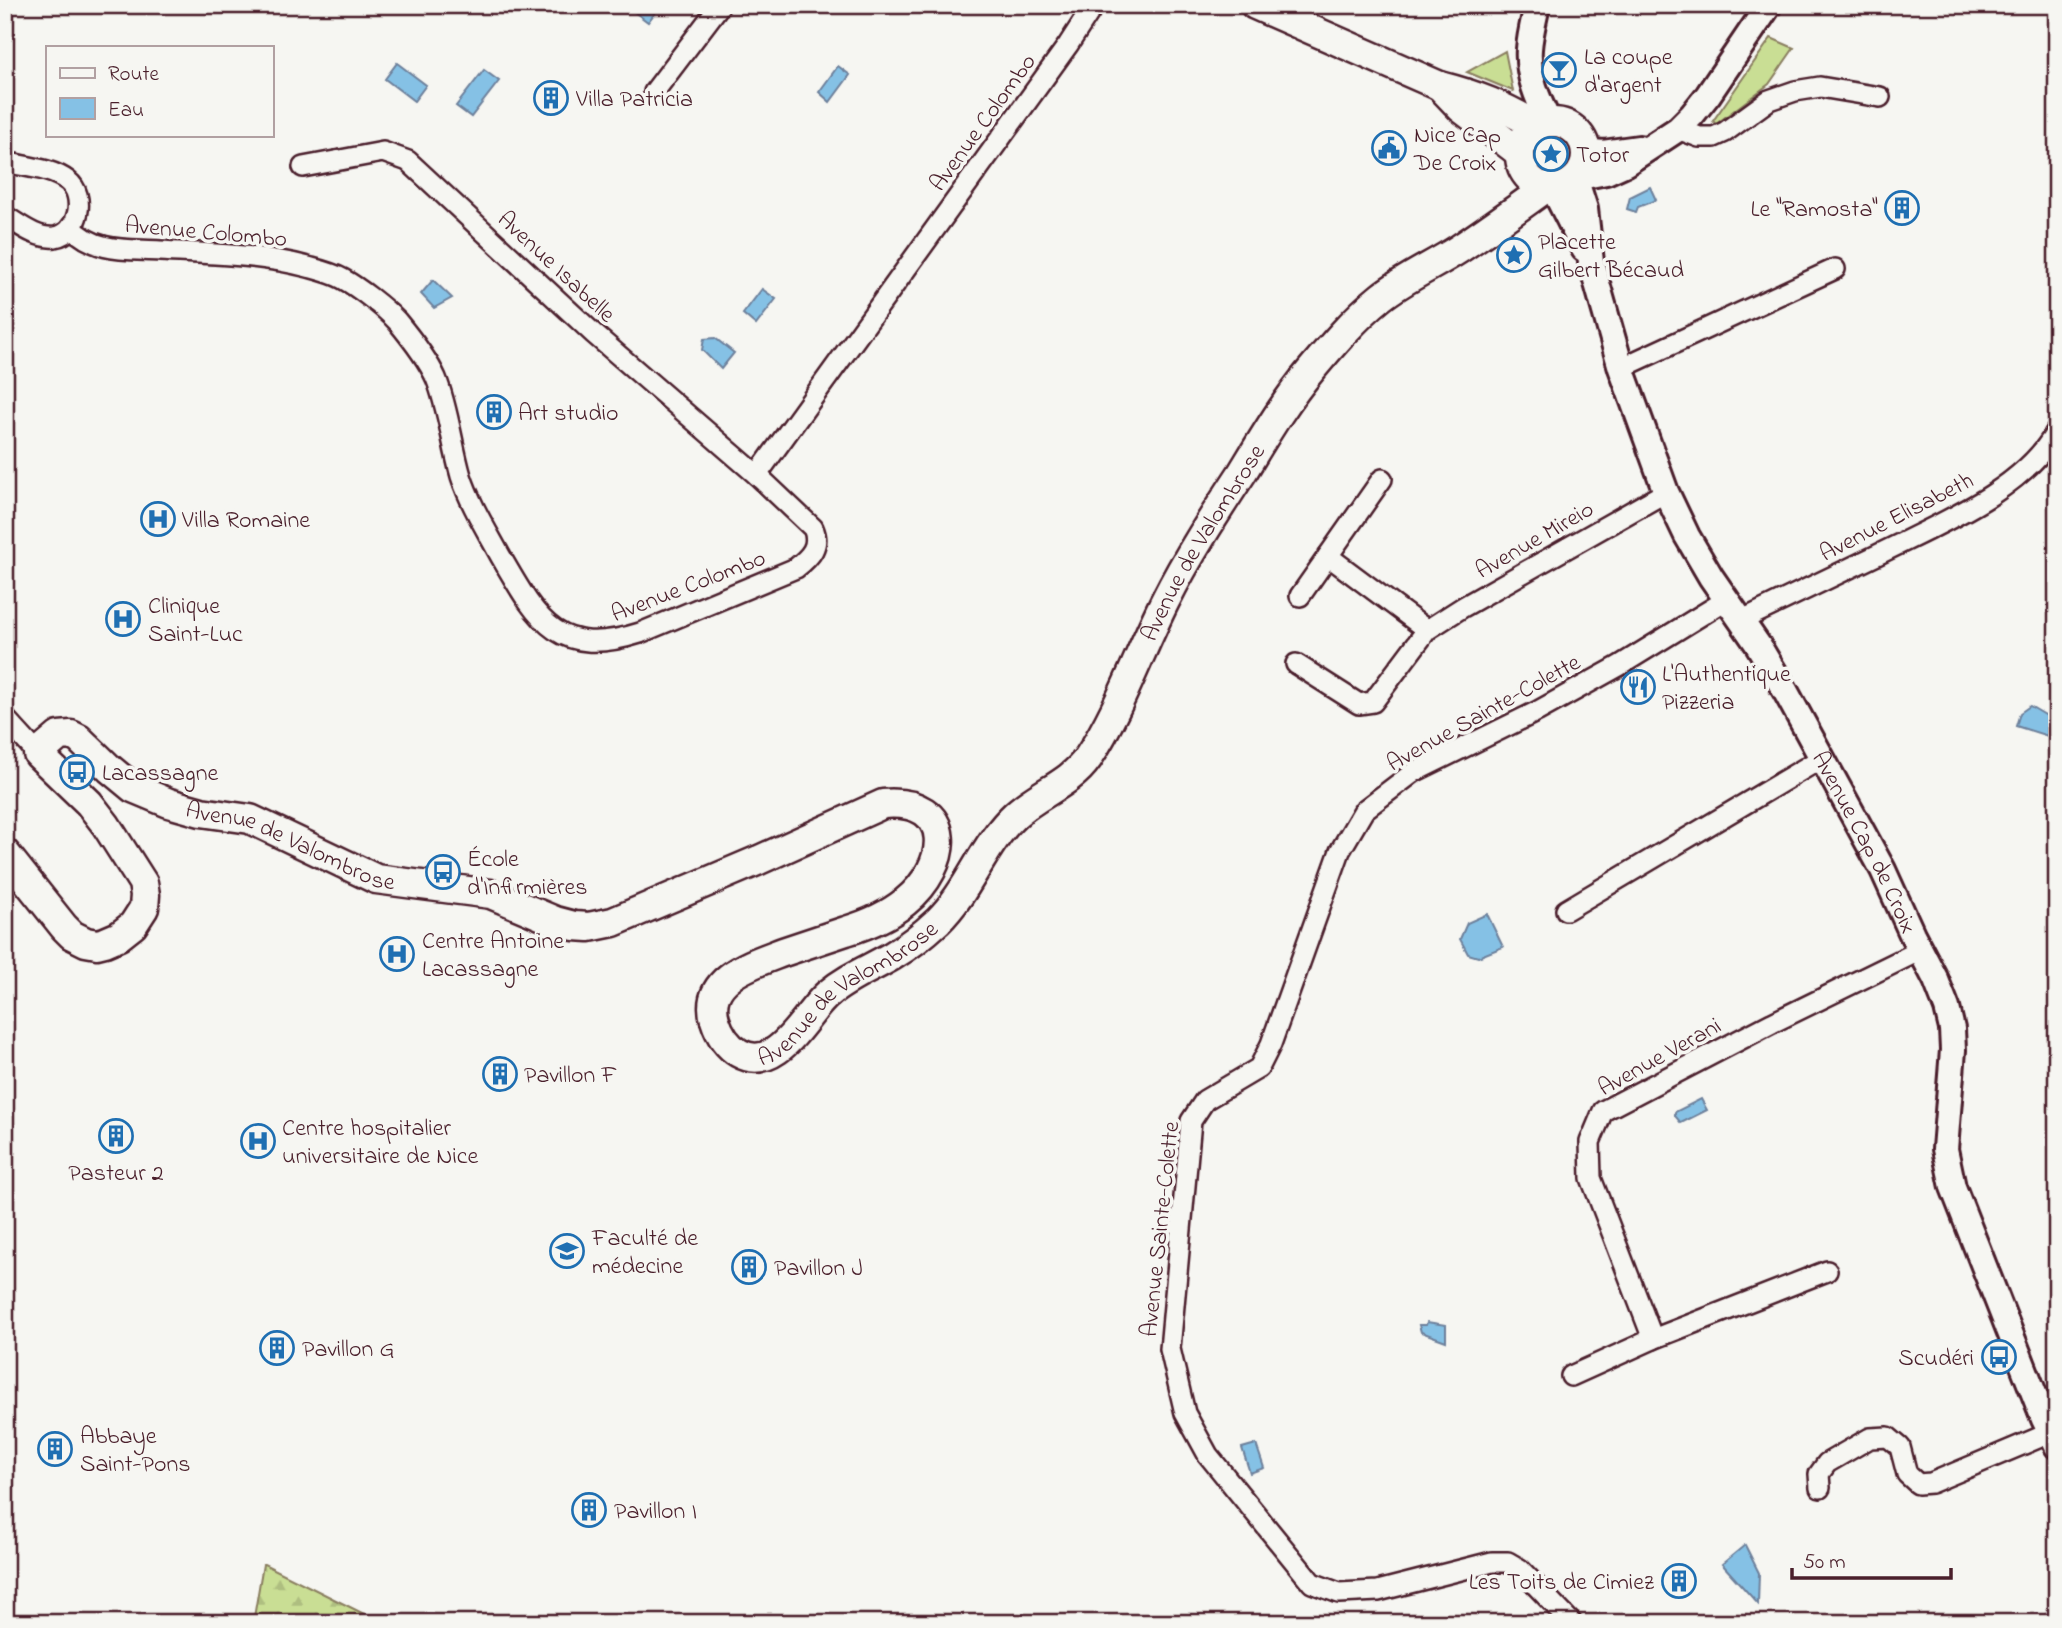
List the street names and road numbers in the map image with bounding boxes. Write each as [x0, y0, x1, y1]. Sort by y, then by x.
street label: Avenue Colombo [922, 47, 1046, 200]
street label: Avenue Isabelle [488, 204, 623, 332]
street label: Avenue Colombo [123, 209, 288, 258]
street label: Avenue de Valombrose [1133, 438, 1276, 648]
street label: Avenue Elisabeth [1814, 464, 1980, 572]
street label: Avenue Mireio [1469, 493, 1601, 589]
street label: Avenue Colombo [607, 542, 771, 633]
street label: Avenue Sainte-Colette [1381, 646, 1588, 782]
street label: Avenue Cap de Croix [1801, 745, 1925, 940]
street label: Avenue de Valombrose [181, 793, 397, 901]
street label: Avenue de Valombrose [754, 913, 947, 1077]
street label: Avenue Verani [1592, 1010, 1728, 1107]
street label: Avenue Sainte-Colette [1133, 1119, 1190, 1339]

